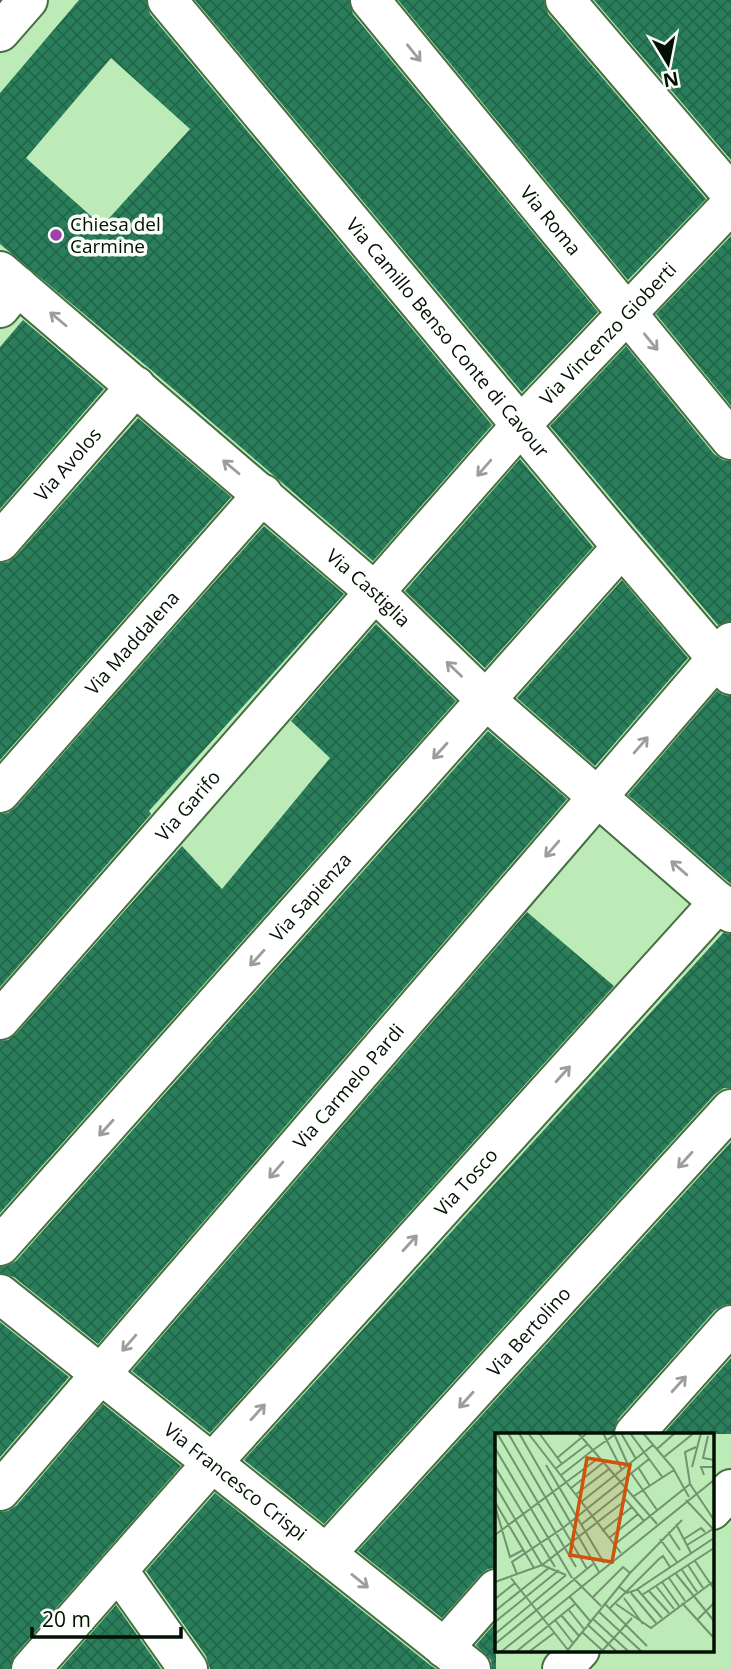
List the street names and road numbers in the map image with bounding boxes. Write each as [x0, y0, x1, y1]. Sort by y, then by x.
street label: Via Roma [514, 180, 587, 261]
street label: Via Camillo Benso Conte di Cavour [340, 212, 555, 463]
street label: Via Vincenzo Gioberti [534, 257, 682, 411]
street label: Via Avolos [28, 422, 107, 507]
street label: Via Castiglia [321, 543, 416, 633]
street label: Via Maddalena [79, 585, 185, 701]
street label: Via Garifo [150, 765, 226, 847]
street label: Via Sapienza [264, 847, 357, 947]
street label: Via Carmelo Pardi [287, 1018, 410, 1155]
street label: Via Tosco [428, 1142, 503, 1222]
street label: Via Bertolino [481, 1281, 576, 1382]
street label: Via Francesco Crispi [159, 1417, 312, 1546]

